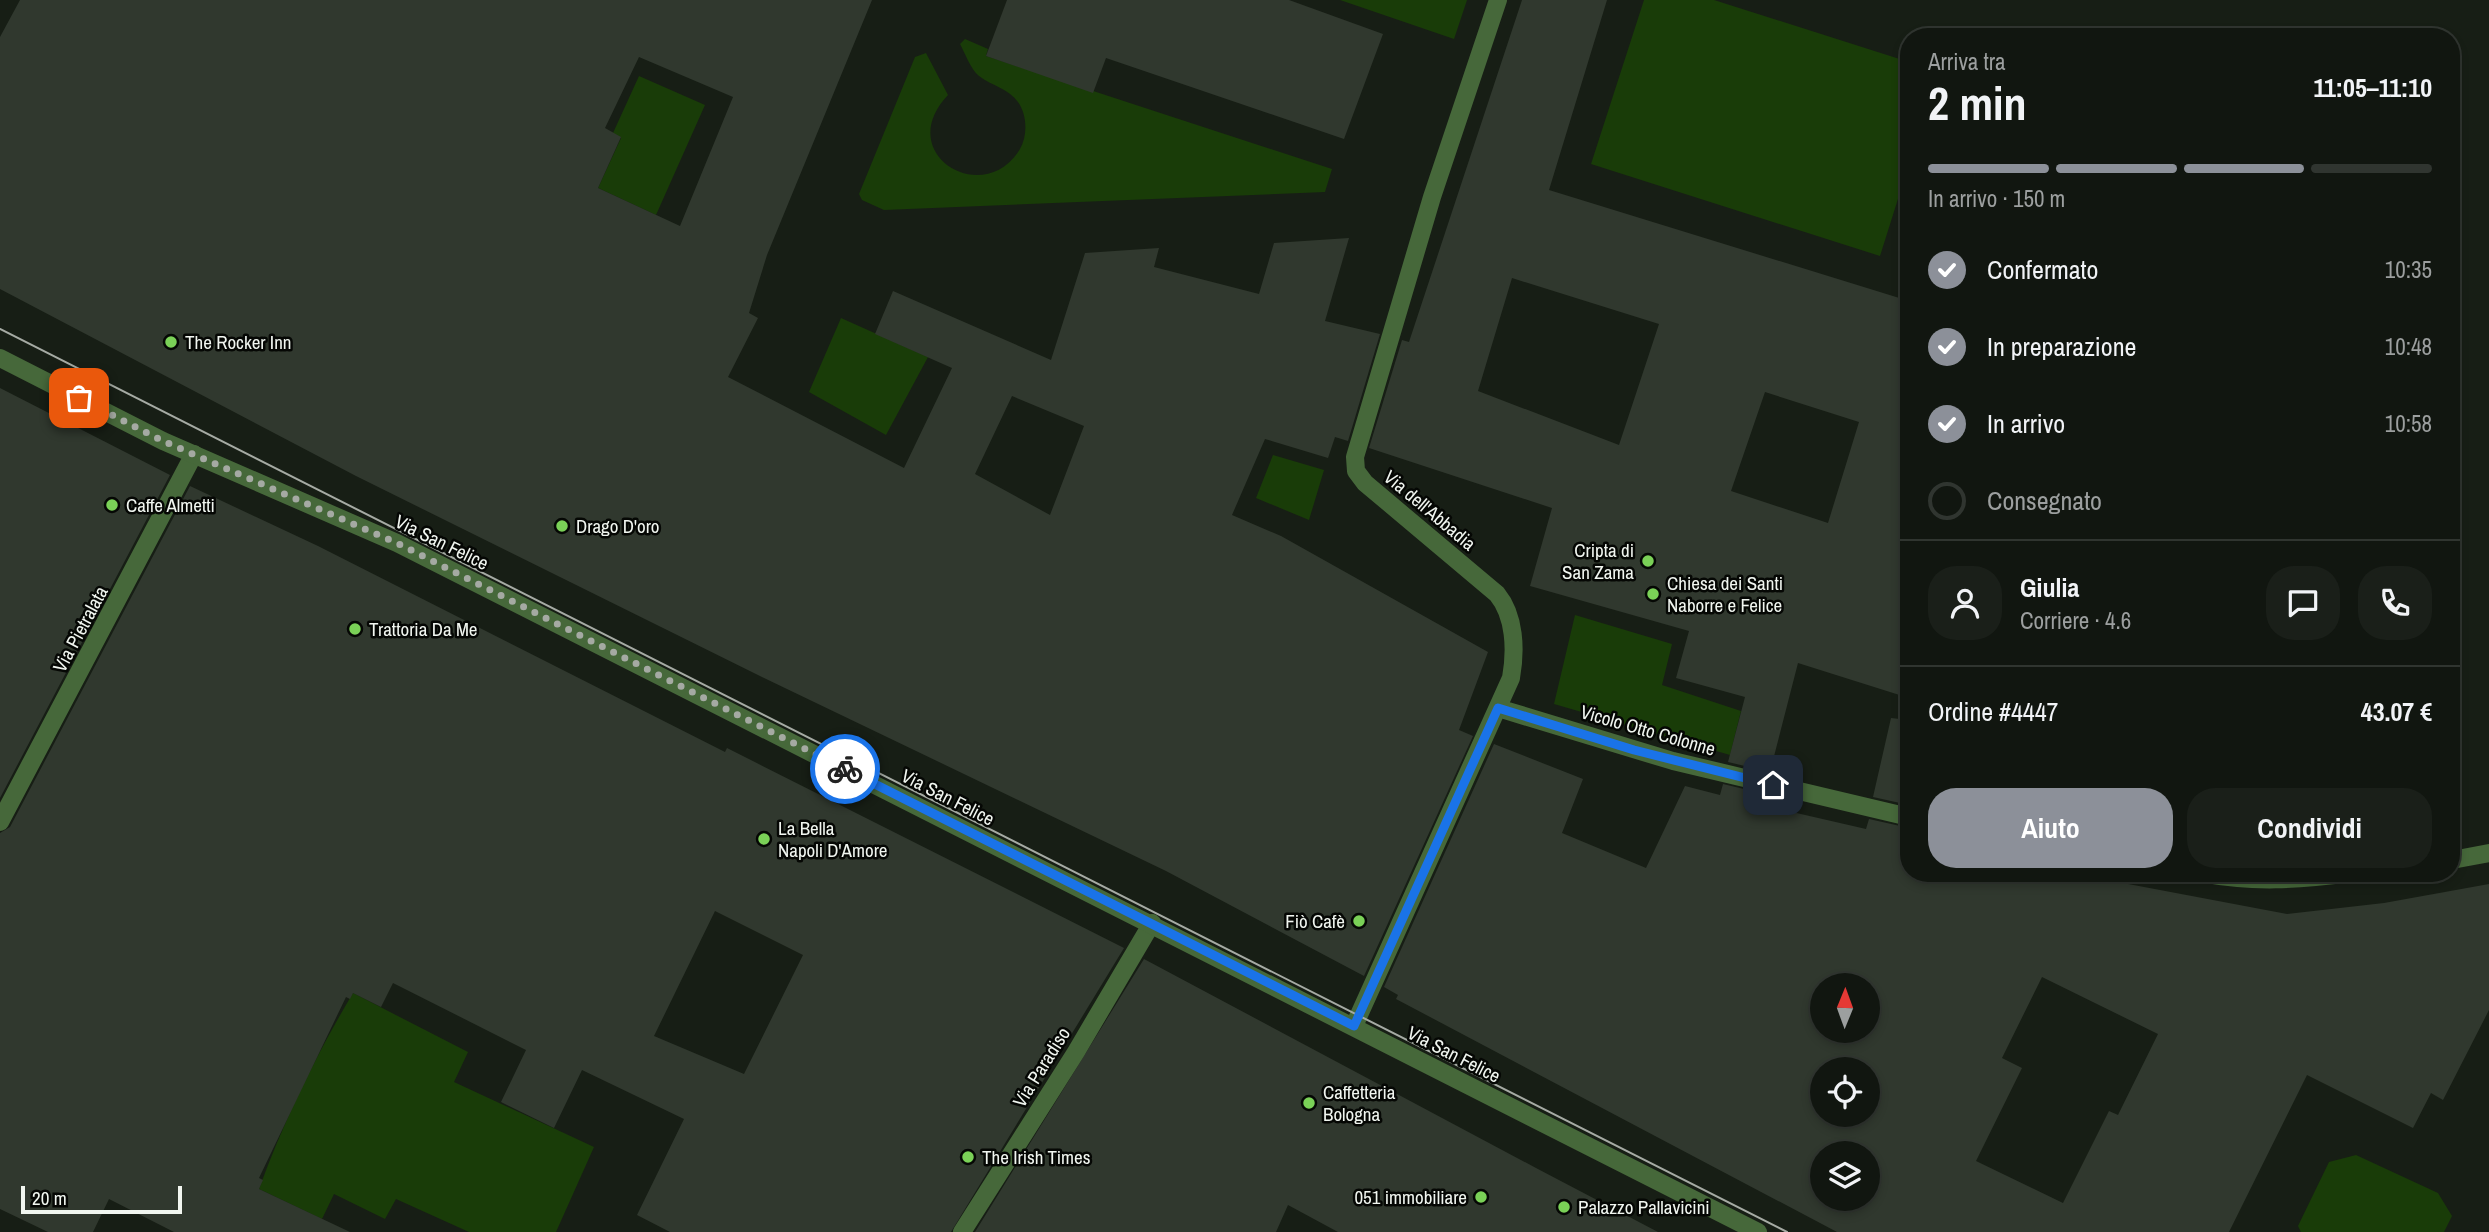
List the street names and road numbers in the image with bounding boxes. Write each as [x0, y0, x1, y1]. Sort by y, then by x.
street label: Via dell'Abbadia [1378, 464, 1482, 556]
street label: Via San Felice [391, 508, 493, 576]
street label: Via Pietralata [46, 581, 114, 677]
street label: Vicolo Otto Colonne [1578, 698, 1718, 762]
street label: Via San Felice [897, 762, 999, 832]
street label: Via San Felice [1403, 1019, 1505, 1089]
street label: Via Paradiso [1006, 1022, 1076, 1112]

